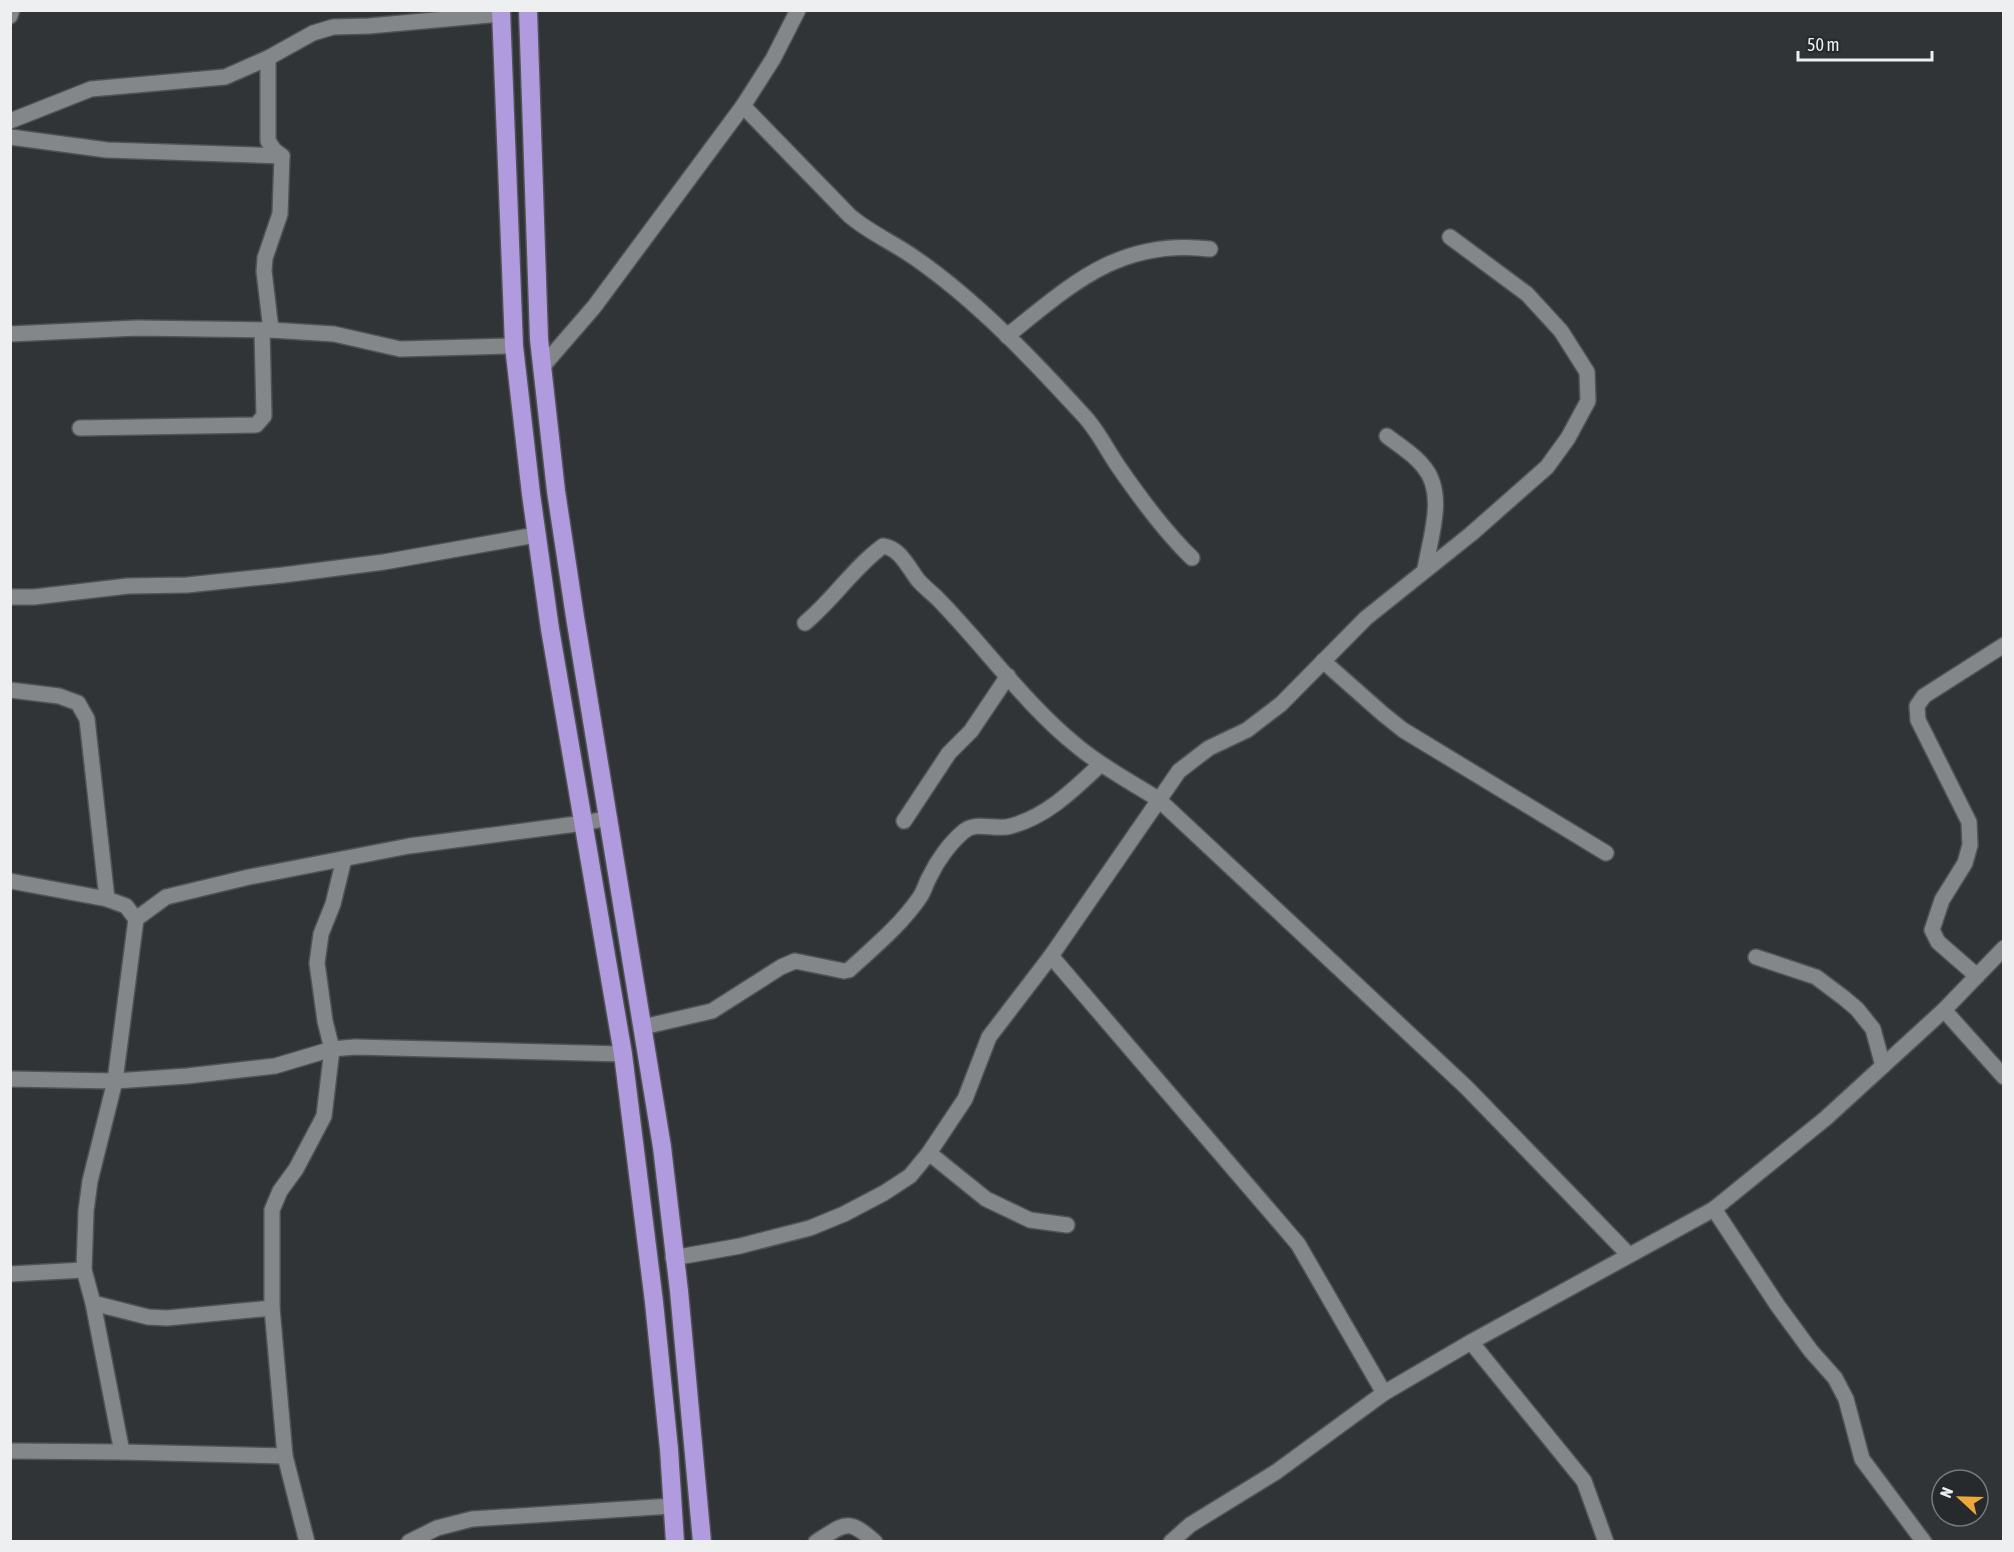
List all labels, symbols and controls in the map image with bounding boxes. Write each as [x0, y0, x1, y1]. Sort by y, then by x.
scale bar [1798, 24, 1932, 62]
text: 50 m [1807, 34, 1839, 55]
north arrow [1930, 1468, 1990, 1528]
text: N [1936, 1485, 1956, 1500]

